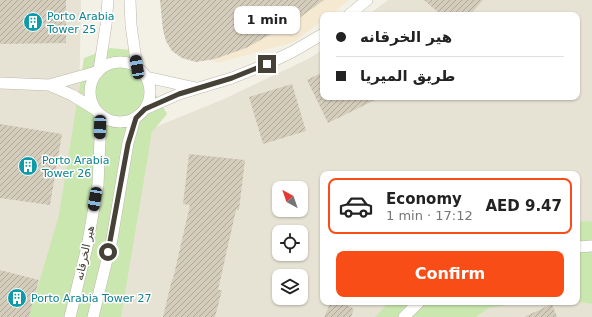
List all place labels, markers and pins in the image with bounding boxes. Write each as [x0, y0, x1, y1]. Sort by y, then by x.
place label: Porto Arabia Tower 25 [46, 10, 115, 36]
building icon: Porto Arabia Tower 25 [22, 11, 44, 33]
place label: Porto Arabia Tower 26 [41, 154, 110, 180]
building icon: Porto Arabia Tower 26 [17, 155, 39, 177]
building icon: Porto Arabia Tower 27 [6, 287, 28, 309]
place label: Porto Arabia Tower 27 [31, 292, 151, 305]

